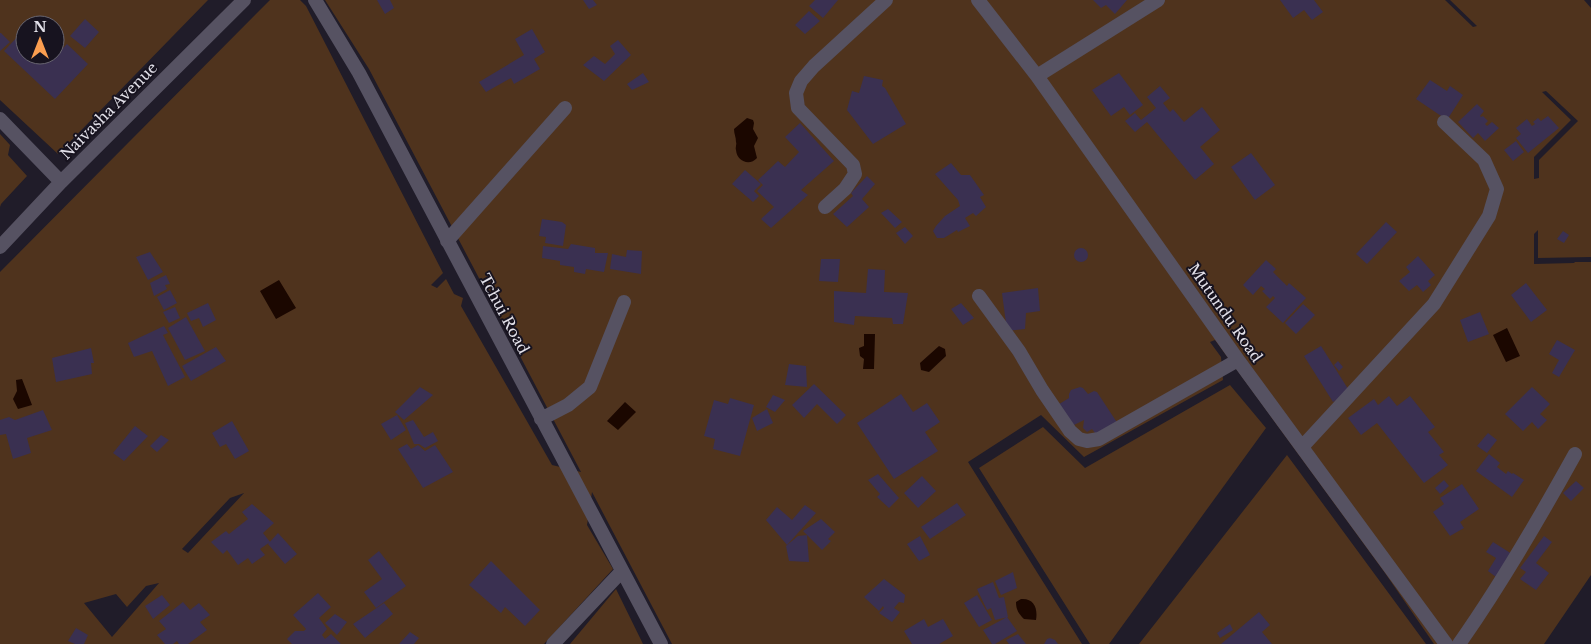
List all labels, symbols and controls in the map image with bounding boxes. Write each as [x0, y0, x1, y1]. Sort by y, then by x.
north arrow [15, 15, 65, 65]
text: N [33, 18, 47, 36]
street label: Naivasha Avenue [56, 58, 161, 163]
street label: Mutundu Road [1184, 260, 1267, 366]
street label: Tchui Road [475, 270, 534, 357]

